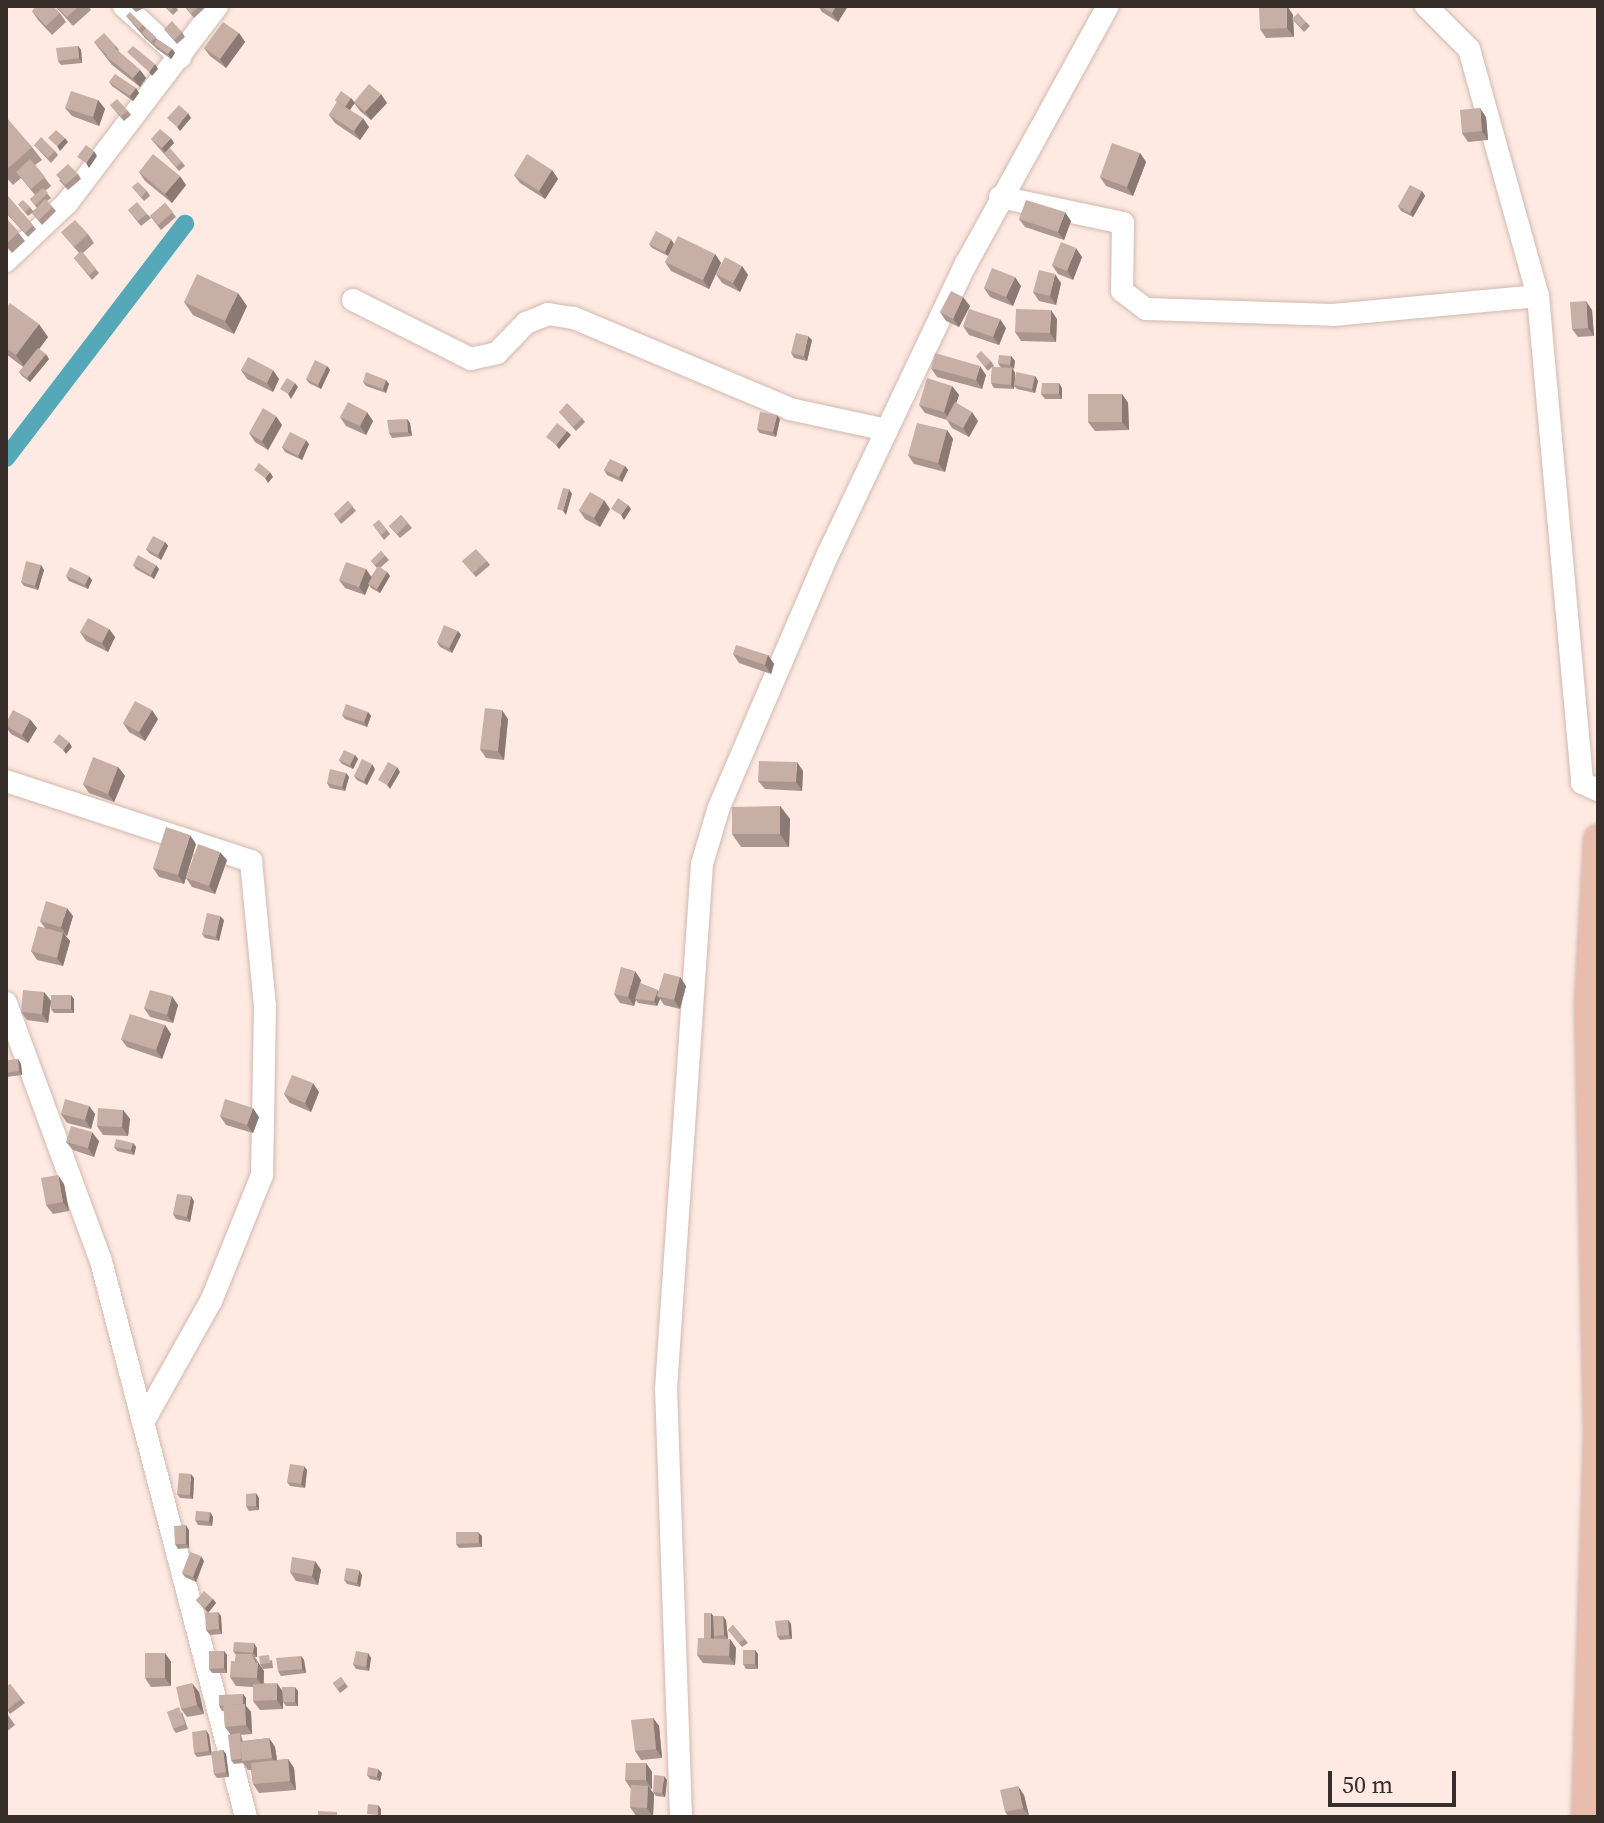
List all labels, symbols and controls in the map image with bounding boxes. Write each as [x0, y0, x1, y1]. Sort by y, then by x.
scale bar [1332, 1755, 1460, 1805]
text: 50 m [1342, 1768, 1393, 1801]

